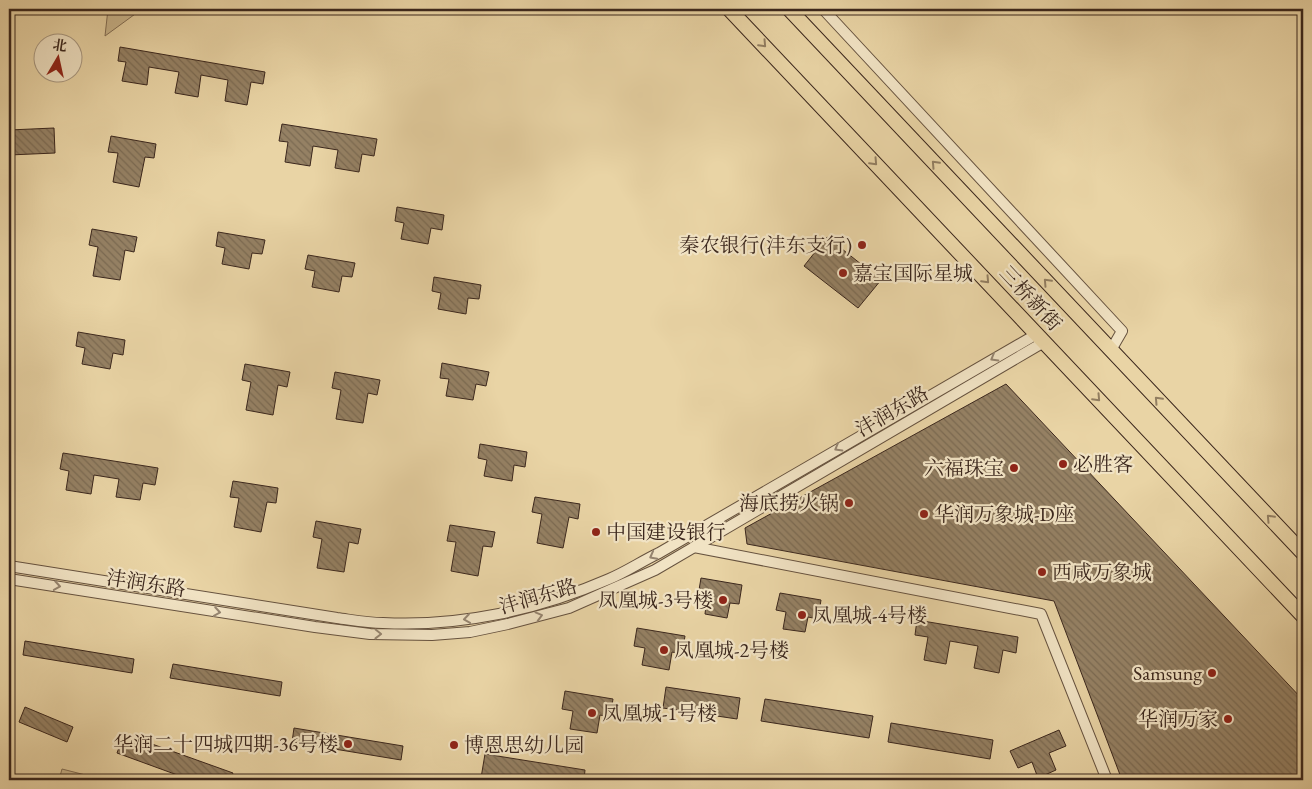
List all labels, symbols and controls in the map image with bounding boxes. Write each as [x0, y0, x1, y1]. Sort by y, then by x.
north arrow [32, 32, 82, 82]
text: 北 [52, 35, 68, 55]
one-way arrow [757, 38, 766, 47]
one-way arrow [868, 156, 877, 165]
one-way arrow [932, 160, 941, 169]
place label: 秦农银行(沣东支行) [679, 232, 852, 258]
marker: 秦农银行(沣东支行) [856, 239, 868, 251]
place label: 嘉宝国际星城 [853, 260, 973, 286]
street label: 三桥新街 [994, 260, 1068, 336]
marker: 嘉宝国际星城 [837, 267, 849, 279]
one-way arrow [980, 274, 989, 283]
one-way arrow [1044, 278, 1053, 287]
one-way arrow [991, 351, 1000, 361]
street label: 沣润东路 [851, 380, 933, 442]
one-way arrow [1091, 392, 1100, 401]
one-way arrow [1155, 397, 1164, 406]
one-way arrow [835, 441, 844, 451]
place label: 必胜客 [1073, 451, 1133, 477]
place label: 六福珠宝 [924, 455, 1004, 481]
marker: 必胜客 [1057, 458, 1069, 470]
marker: 六福珠宝 [1008, 462, 1020, 474]
place label: 海底捞火锅 [739, 490, 839, 516]
marker: 海底捞火锅 [843, 497, 855, 509]
place label: 华润万象城-D座 [934, 501, 1075, 527]
marker: 华润万象城-D座 [918, 508, 930, 520]
one-way arrow [1267, 515, 1276, 524]
place label: 中国建设银行 [606, 519, 726, 545]
marker: 中国建设银行 [590, 526, 602, 538]
one-way arrow [649, 550, 658, 560]
place label: 西咸万象城 [1052, 559, 1152, 585]
street label: 沣润东路 [104, 564, 188, 602]
marker: 西咸万象城 [1036, 566, 1048, 578]
street label: 沣润东路 [496, 572, 580, 620]
one-way arrow [53, 581, 61, 591]
place label: 凤凰城-3号楼 [598, 587, 713, 613]
marker: 凤凰城-3号楼 [717, 594, 729, 606]
place label: 凤凰城-4号楼 [812, 602, 927, 628]
one-way arrow [213, 606, 222, 616]
marker: 凤凰城-4号楼 [796, 609, 808, 621]
one-way arrow [534, 611, 543, 622]
one-way arrow [462, 613, 471, 623]
one-way arrow [375, 629, 383, 639]
place label: 凤凰城-2号楼 [674, 637, 789, 663]
marker: 凤凰城-2号楼 [658, 644, 670, 656]
place label: Samsung [1133, 660, 1202, 686]
marker: Samsung [1206, 667, 1218, 679]
place label: 凤凰城-1号楼 [602, 700, 717, 726]
place label: 华润万家 [1138, 706, 1218, 732]
marker: 凤凰城-1号楼 [586, 707, 598, 719]
marker: 华润万家 [1222, 713, 1234, 725]
place label: 华润二十四城四期-36号楼 [113, 731, 338, 757]
place label: 博恩思幼儿园 [464, 732, 584, 758]
marker: 华润二十四城四期-36号楼 [342, 738, 354, 750]
marker: 博恩思幼儿园 [448, 739, 460, 751]

